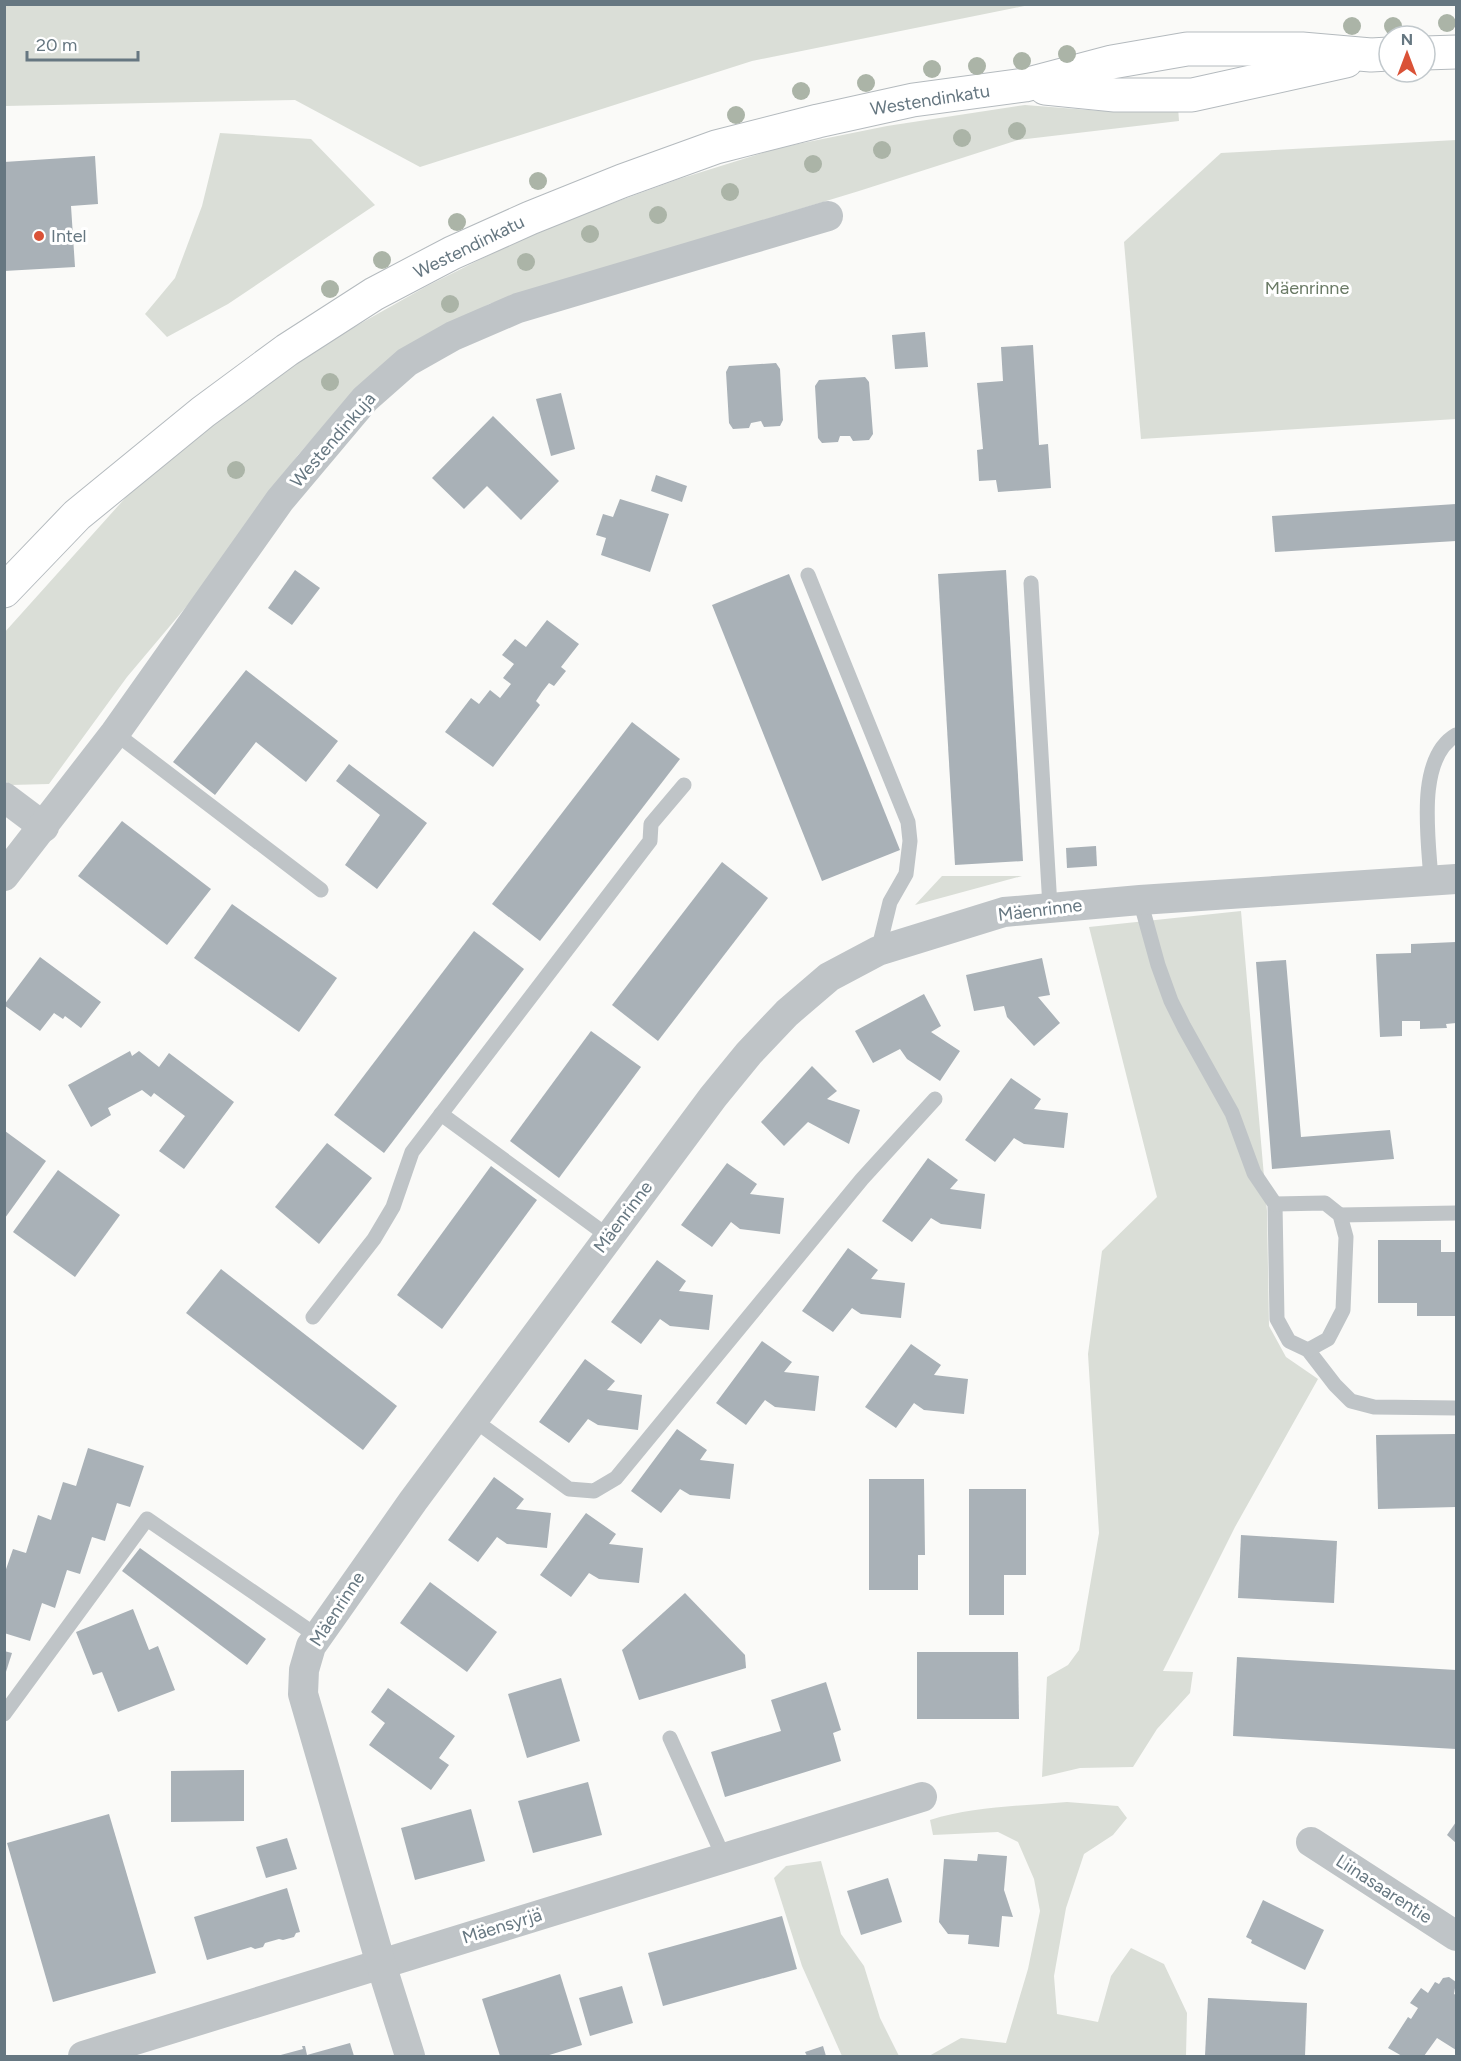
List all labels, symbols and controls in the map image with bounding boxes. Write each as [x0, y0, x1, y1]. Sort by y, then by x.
scale bar [27, 24, 138, 62]
north arrow [1377, 24, 1437, 84]
text: N [1401, 30, 1413, 49]
text: 20 m [36, 34, 77, 56]
street label: Westendinkatu [869, 80, 991, 120]
street label: Westendinkatu [410, 211, 528, 283]
place label: Intel [51, 225, 86, 247]
marker: Intel [32, 229, 46, 243]
park label: Mäenrinne [1265, 277, 1349, 299]
street label: Westendinkuja [286, 388, 380, 492]
street label: Mäenrinne [997, 894, 1083, 926]
street label: Mäenrinne [589, 1177, 657, 1257]
street label: Mäenrinne [305, 1567, 369, 1650]
street label: Liinasaarentie [1332, 1850, 1436, 1928]
street label: Mäensyrjä [459, 1903, 545, 1949]

